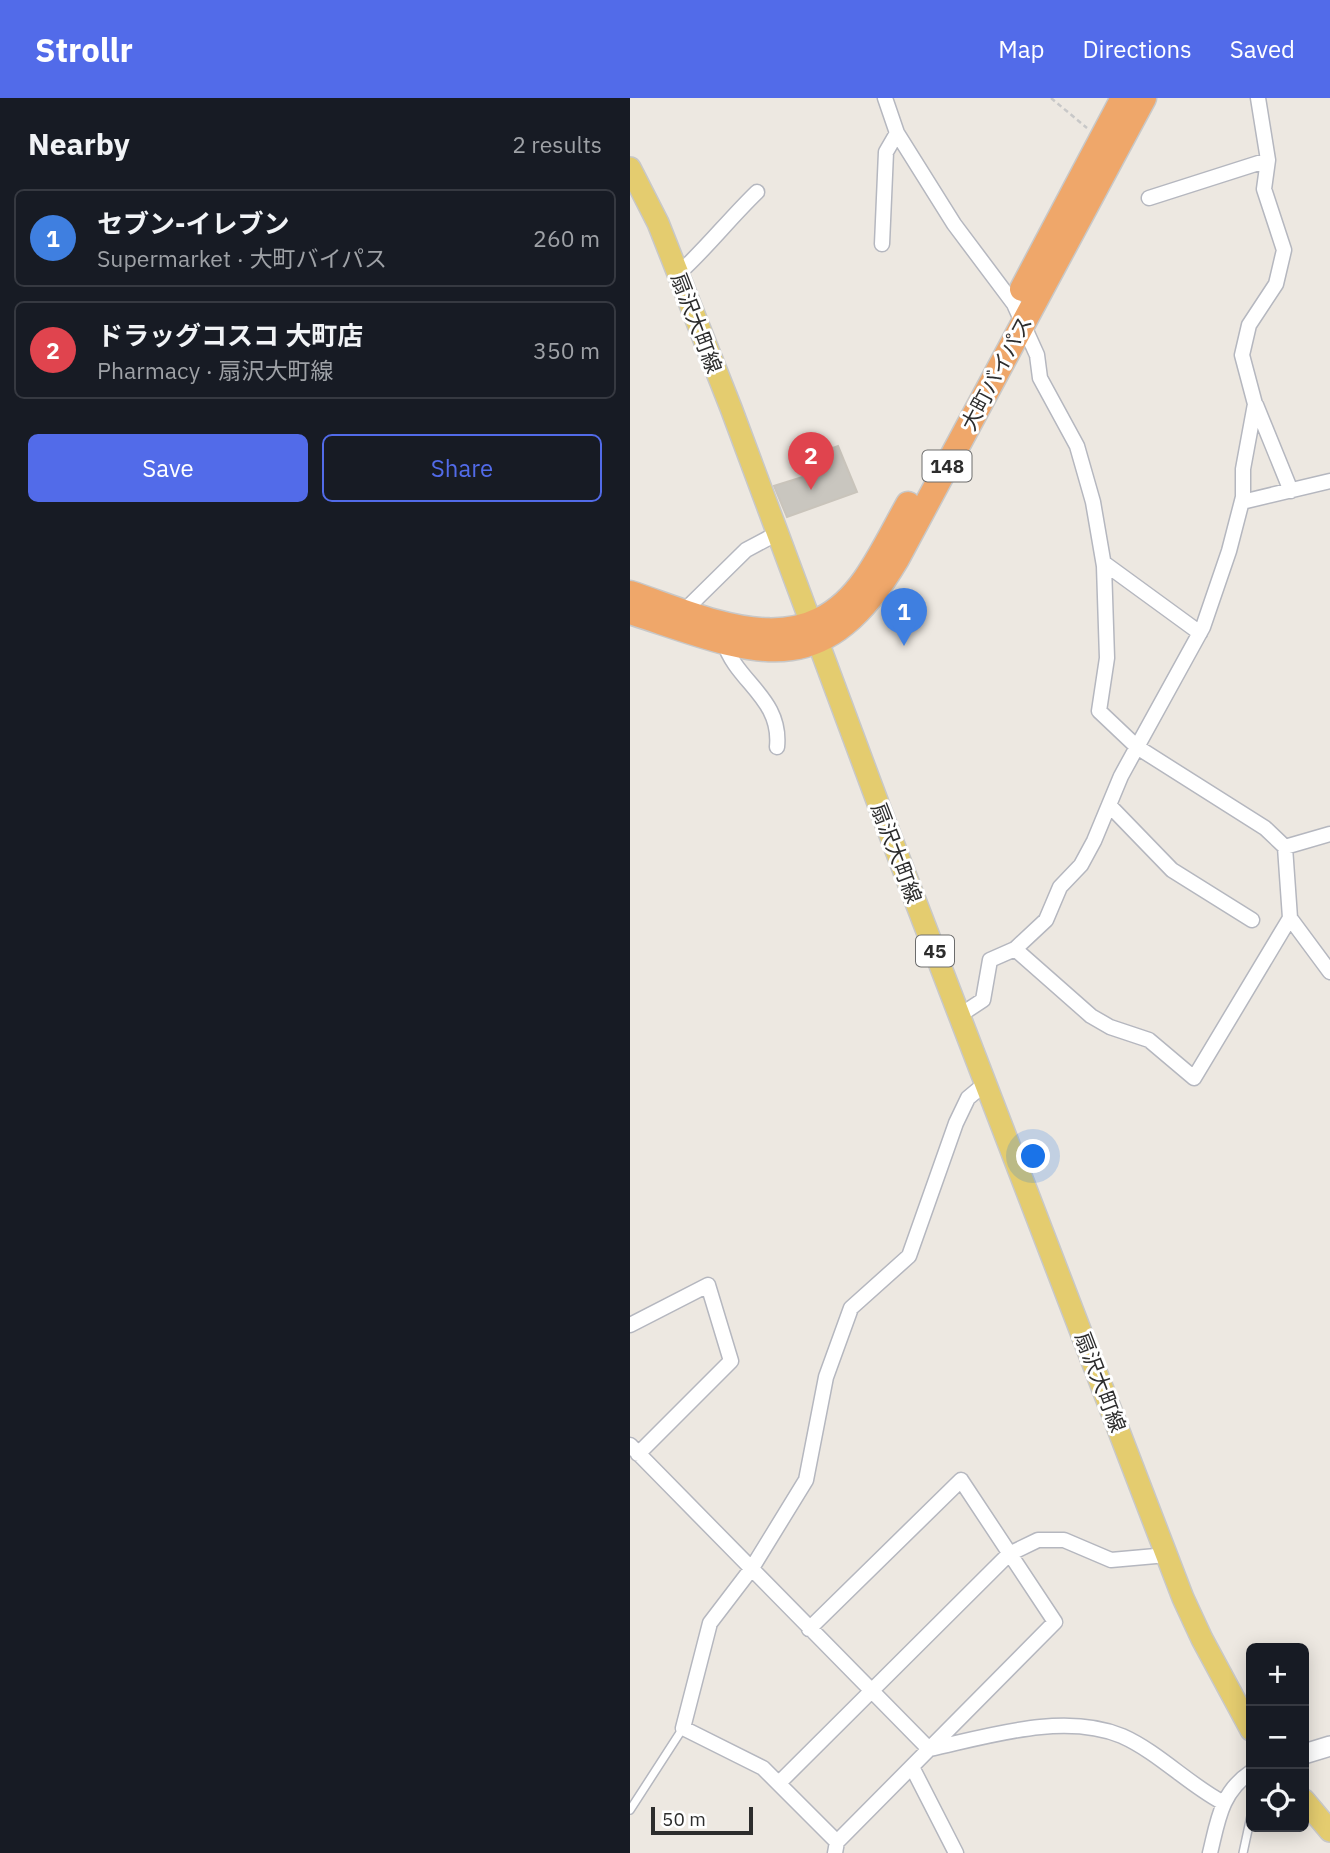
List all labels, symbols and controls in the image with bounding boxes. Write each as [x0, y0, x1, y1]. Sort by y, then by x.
text: Strollr [35, 28, 133, 71]
text: Map [998, 33, 1044, 65]
text: Directions [1082, 33, 1192, 65]
text: Saved [1230, 33, 1295, 65]
text: Nearby [28, 124, 130, 163]
text: 2 results [512, 129, 602, 159]
text: セブン-イレブン [97, 206, 289, 240]
text: 1 [46, 223, 60, 253]
text: 260 m [533, 223, 600, 253]
text: Supermarket · 大町バイパス [97, 243, 387, 273]
street label: 扇沢大町線 [665, 269, 729, 377]
street label: 大町バイパス [954, 311, 1038, 435]
text: ドラッグコスコ 大町店 [97, 318, 363, 352]
text: 2 [46, 335, 60, 365]
text: 350 m [533, 335, 600, 365]
text: Pharmacy · 扇沢大町線 [97, 355, 334, 385]
pin: 2 [788, 432, 834, 490]
button: Save [28, 434, 308, 502]
button: Share [322, 434, 602, 502]
road number: 148 [922, 450, 972, 482]
pin: 1 [881, 588, 927, 646]
street label: 扇沢大町線 [865, 799, 929, 907]
road number: 45 [916, 936, 954, 966]
your location [1016, 1139, 1050, 1173]
street label: 扇沢大町線 [1069, 1328, 1133, 1436]
map controls [1246, 1643, 1309, 1832]
button: + [1246, 1643, 1309, 1706]
button: − [1246, 1706, 1309, 1769]
button: locate [1246, 1769, 1309, 1832]
scale bar [651, 1804, 752, 1836]
text: 50 m [662, 1807, 706, 1831]

